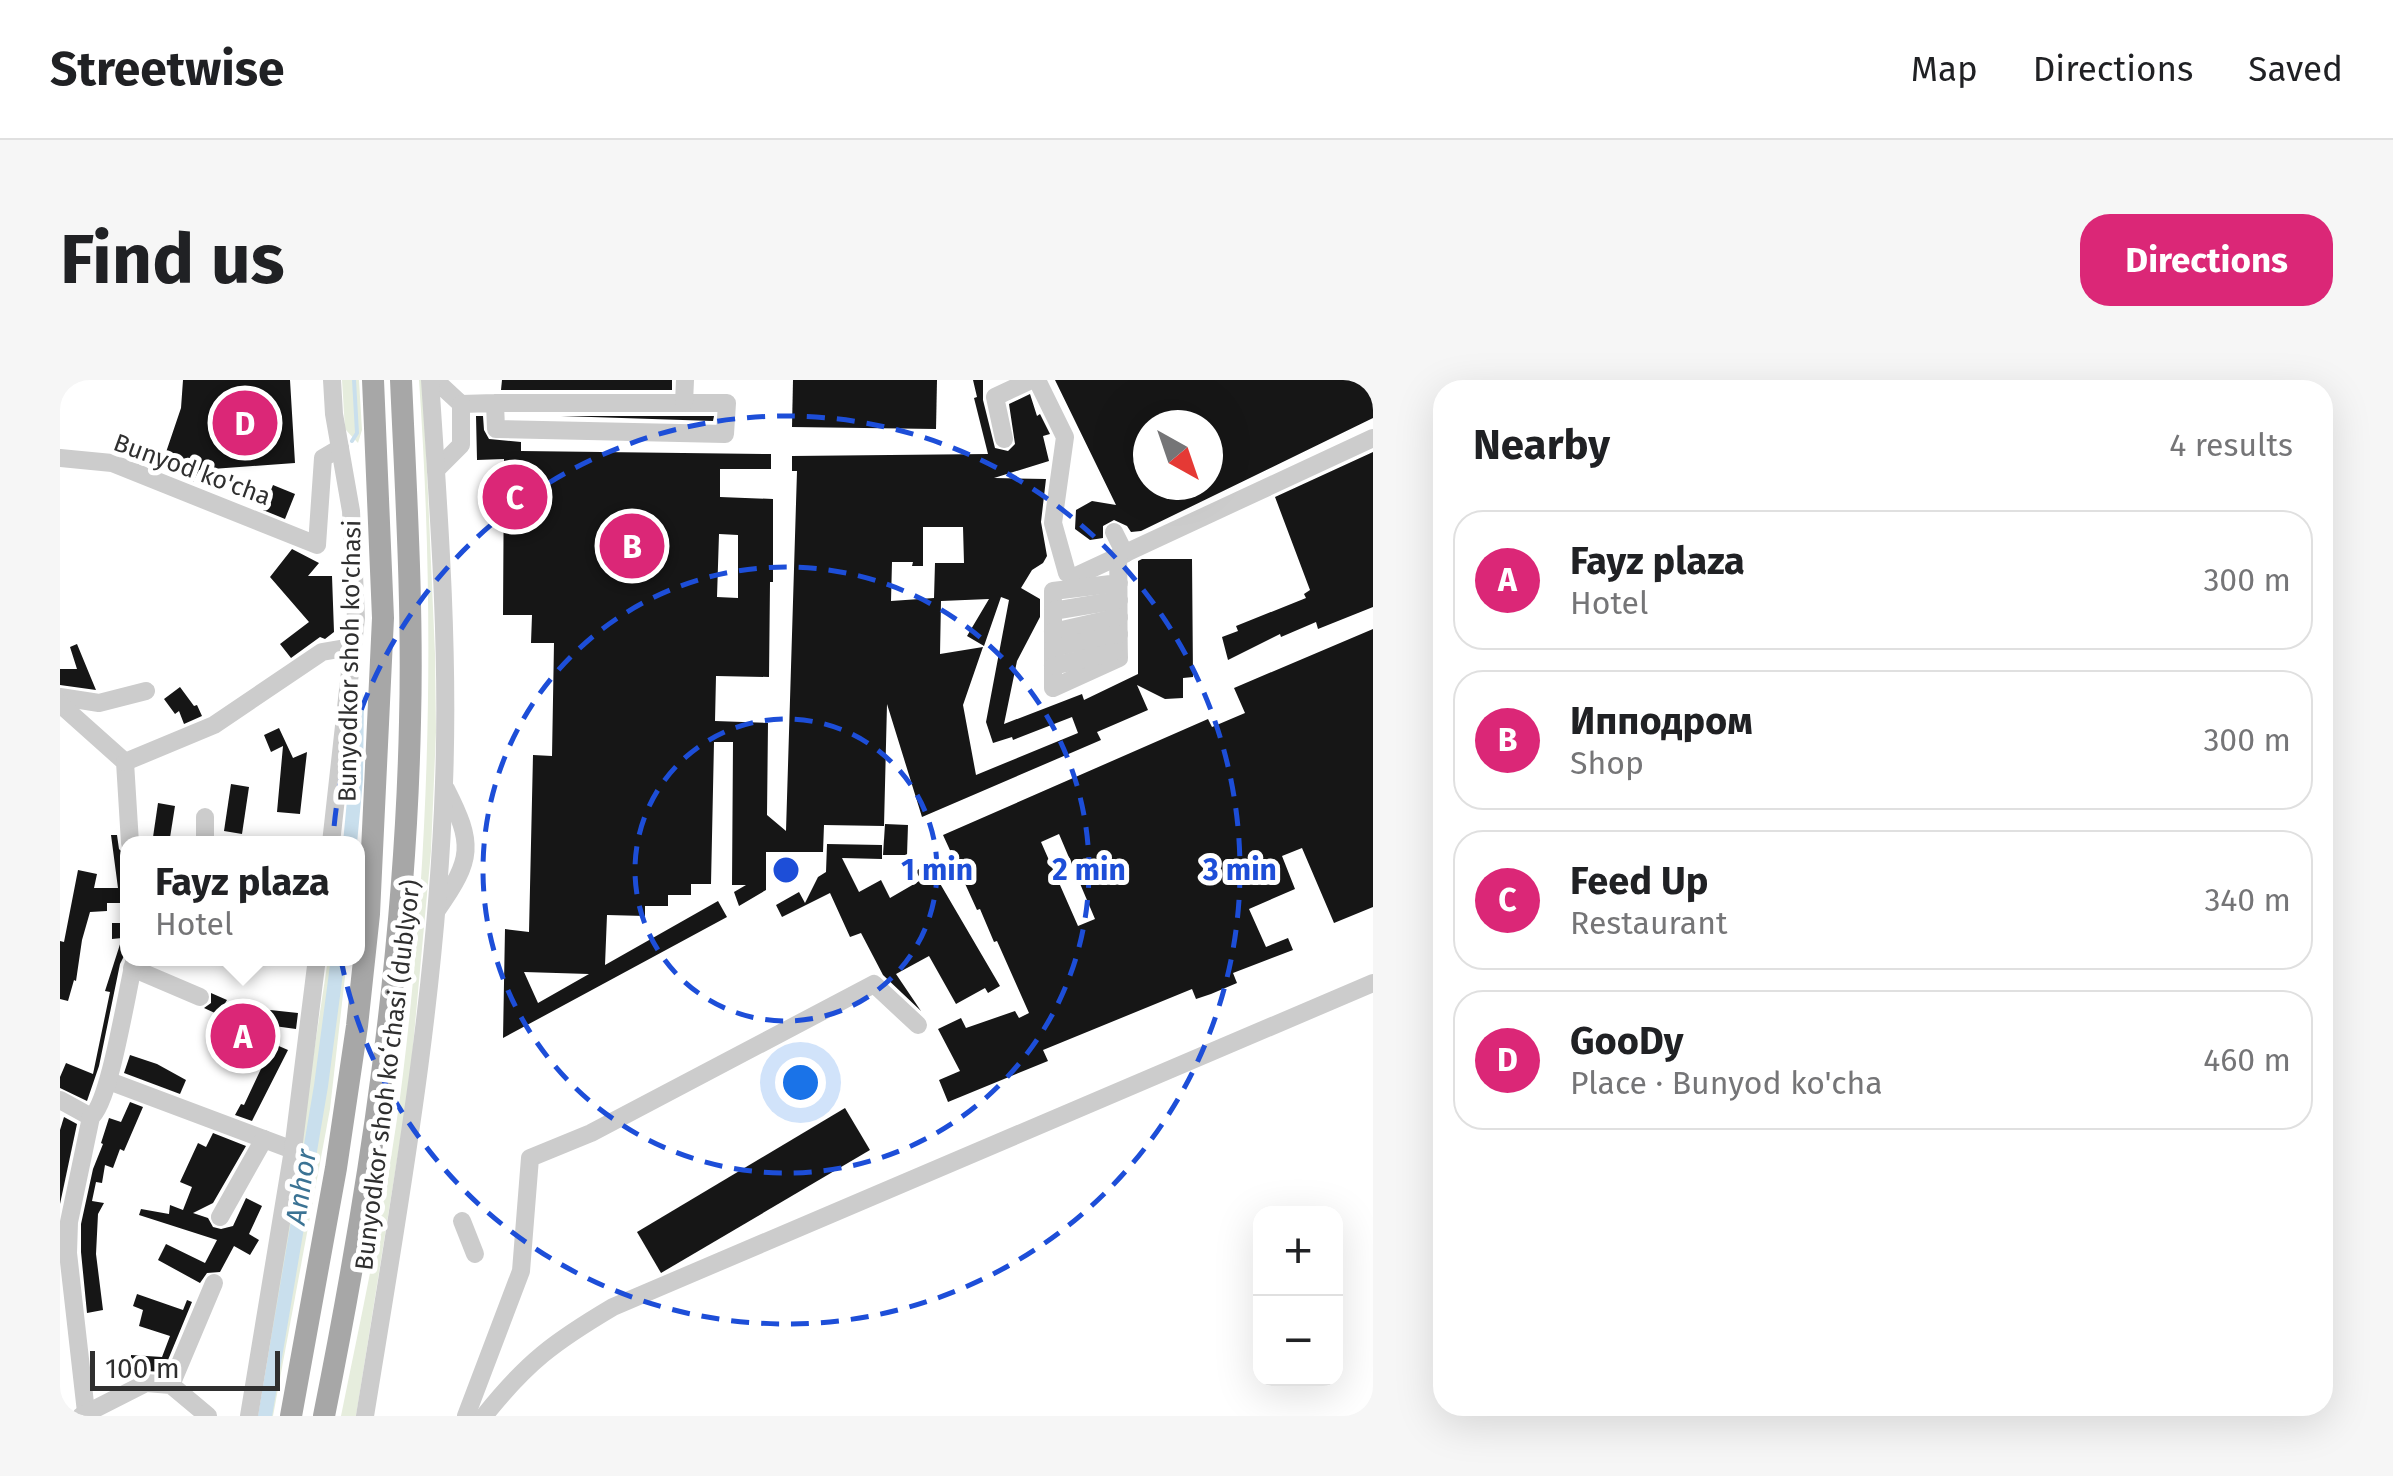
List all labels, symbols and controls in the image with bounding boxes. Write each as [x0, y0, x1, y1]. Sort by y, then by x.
text: Streetwise [50, 40, 284, 98]
text: Map [1911, 48, 1978, 90]
text: Directions [2033, 48, 2193, 90]
text: Saved [2248, 48, 2343, 90]
button: Directions [2080, 214, 2333, 306]
text: Find us [60, 218, 285, 302]
pin: D [212, 385, 278, 460]
north arrow [1133, 410, 1223, 500]
text: Nearby [1473, 420, 1610, 470]
text: 4 results [2169, 426, 2293, 464]
street label: Bunyod ko'cha [109, 428, 275, 512]
pin: C [482, 460, 548, 534]
pin: B [600, 508, 664, 584]
street label: Bunyodkor shoh ko'chasi [333, 520, 367, 802]
text: Fayz plaza [1570, 538, 1745, 584]
text: A [1498, 561, 1517, 599]
text: 300 m [2203, 561, 2291, 599]
text: Hotel [1570, 584, 1648, 622]
text: Ипподром [1570, 698, 1753, 744]
text: B [1498, 721, 1517, 759]
text: 300 m [2203, 721, 2291, 759]
text: Shop [1570, 744, 1644, 782]
popup [120, 836, 365, 966]
centre of rings [768, 852, 804, 888]
text: 1 min [901, 852, 973, 888]
text: 2 min [1052, 852, 1126, 888]
text: 3 min [1202, 852, 1277, 888]
text: Feed Up [1570, 858, 1708, 904]
text: Fayz plaza [155, 859, 330, 905]
street label: Bunyodkor shoh koʻchasi (dublyor) [349, 878, 427, 1272]
text: C [1498, 881, 1517, 919]
text: 340 m [2204, 881, 2291, 919]
text: Restaurant [1570, 904, 1728, 942]
text: Hotel [155, 905, 233, 943]
pin: A [210, 998, 276, 1074]
text: GooDy [1570, 1018, 1683, 1064]
text: D [1497, 1041, 1518, 1079]
text: 460 m [2203, 1041, 2291, 1079]
your location [775, 1057, 826, 1108]
text: Place · Bunyod ko'cha [1570, 1064, 1883, 1102]
water label: Anhor [279, 1146, 323, 1228]
map controls [1253, 1206, 1343, 1386]
button: + [1253, 1206, 1343, 1296]
button: − [1253, 1296, 1343, 1386]
scale bar [90, 1346, 280, 1390]
text: 100 m [105, 1352, 180, 1385]

